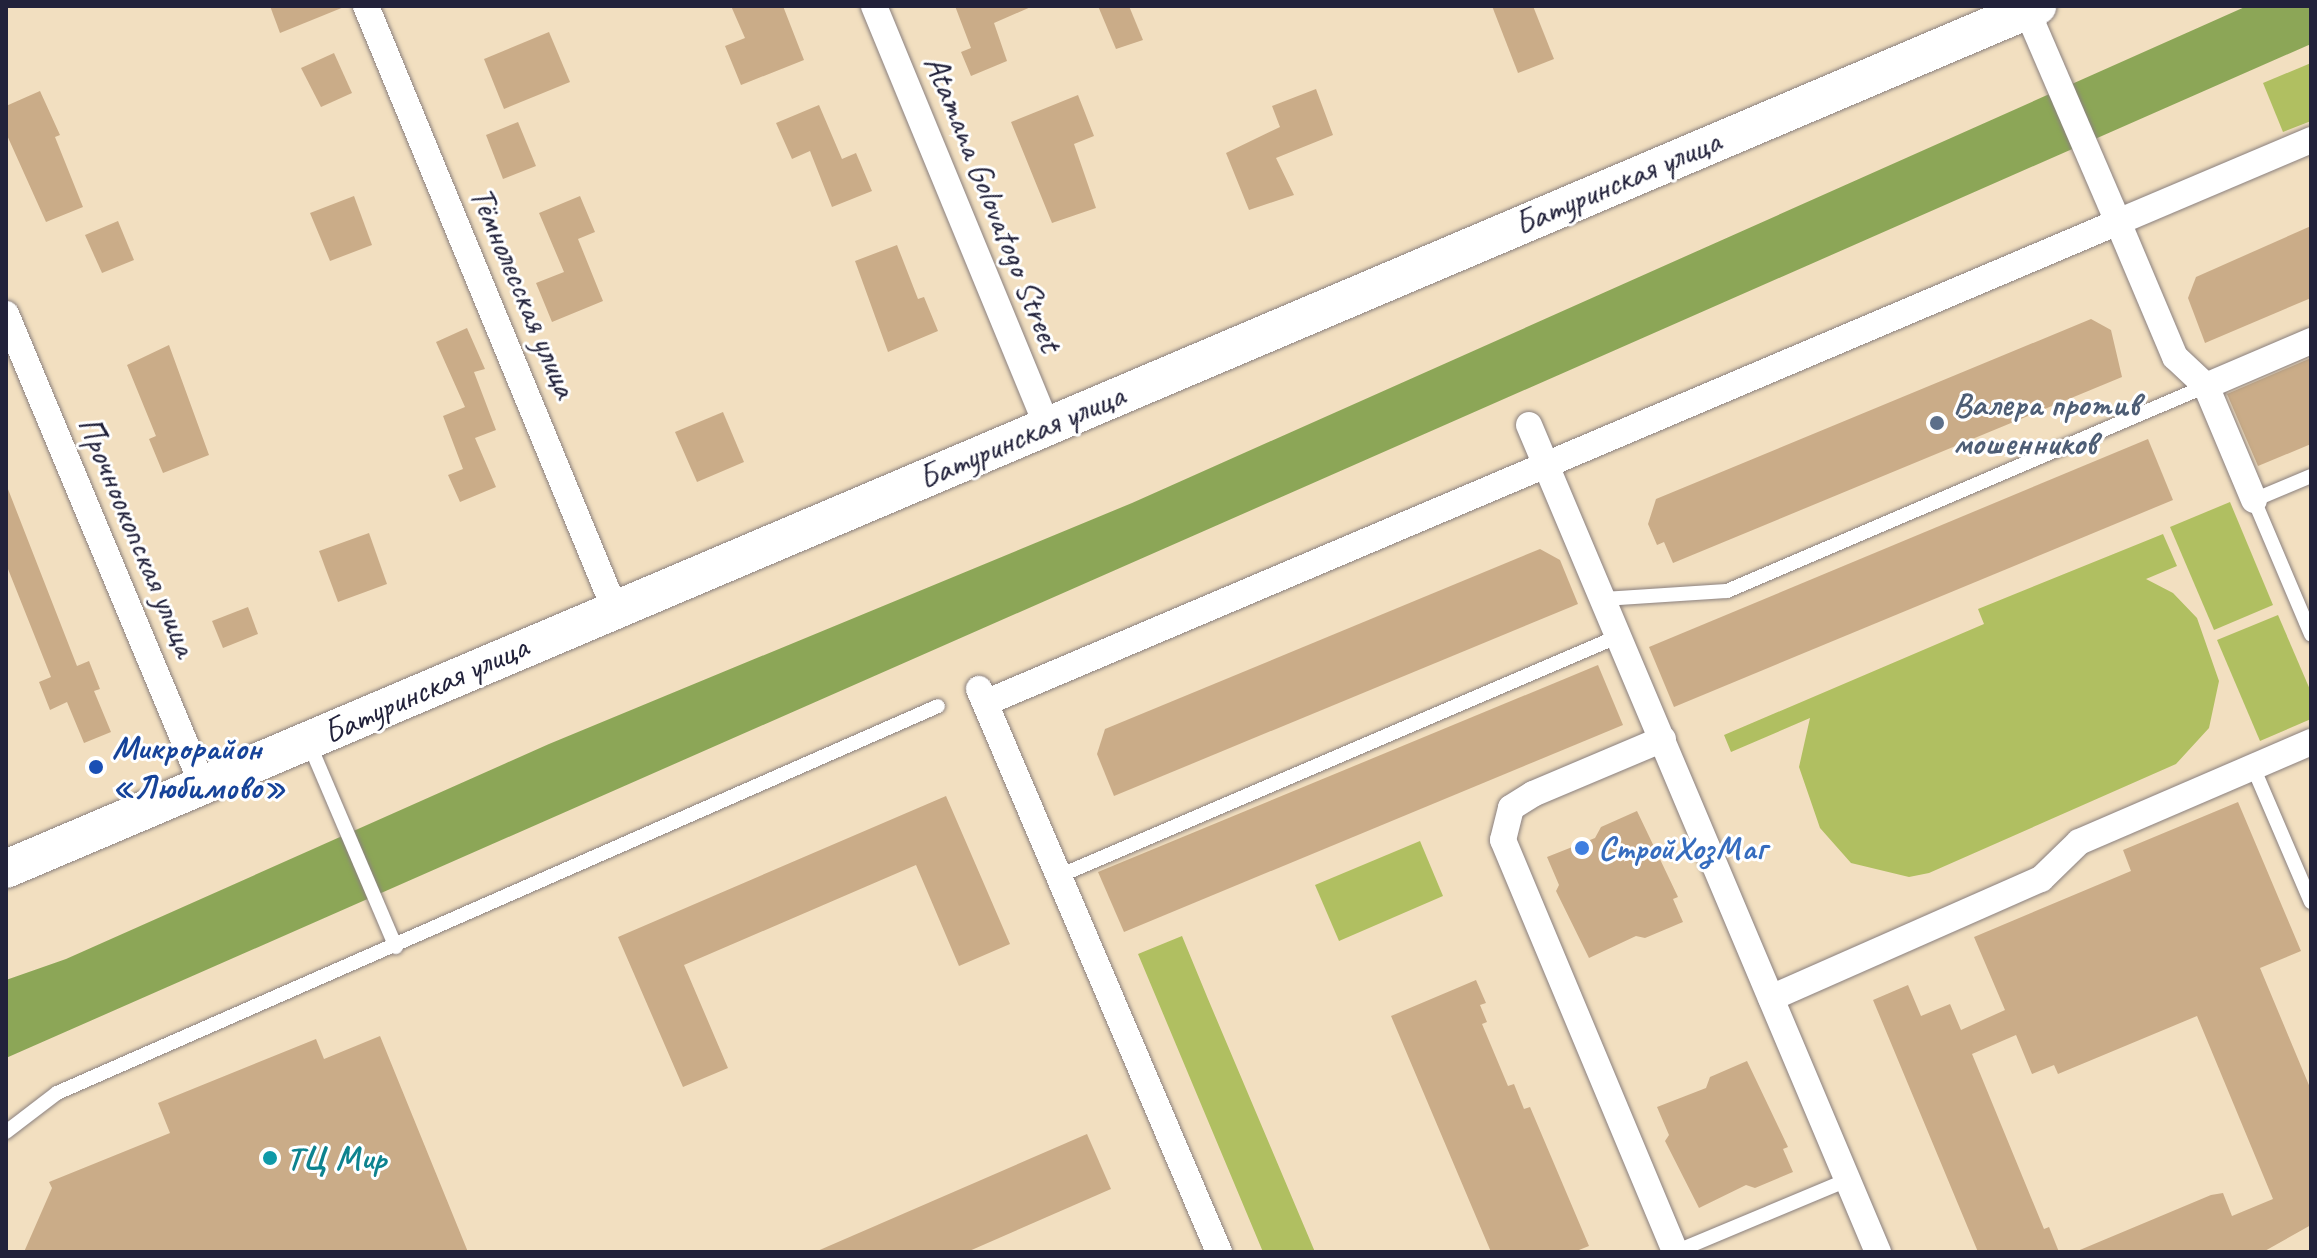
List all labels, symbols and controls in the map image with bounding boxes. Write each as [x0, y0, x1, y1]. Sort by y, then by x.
street label: Atamana Golovatogo Street [916, 49, 1072, 357]
street label: Батуринская улица [1507, 120, 1727, 244]
street label: Тёмнолесская улица [461, 180, 587, 404]
street label: Батуринская улица [911, 374, 1131, 498]
place label: Валера против мошенников [1953, 383, 2141, 462]
street label: Прочноокопская улица [69, 409, 207, 663]
marker: Валера против мошенников [1928, 414, 1946, 432]
street label: Батуринская улица [315, 625, 535, 753]
place label: Микрорайон «Любимово» [112, 727, 286, 806]
marker: Микрорайон «Любимово» [87, 758, 105, 776]
place label: СтройХозМаг [1598, 828, 1767, 868]
marker: СтройХозМаг [1573, 839, 1591, 857]
place label: ТЦ Мир [286, 1138, 384, 1178]
marker: ТЦ Мир [261, 1149, 279, 1167]

